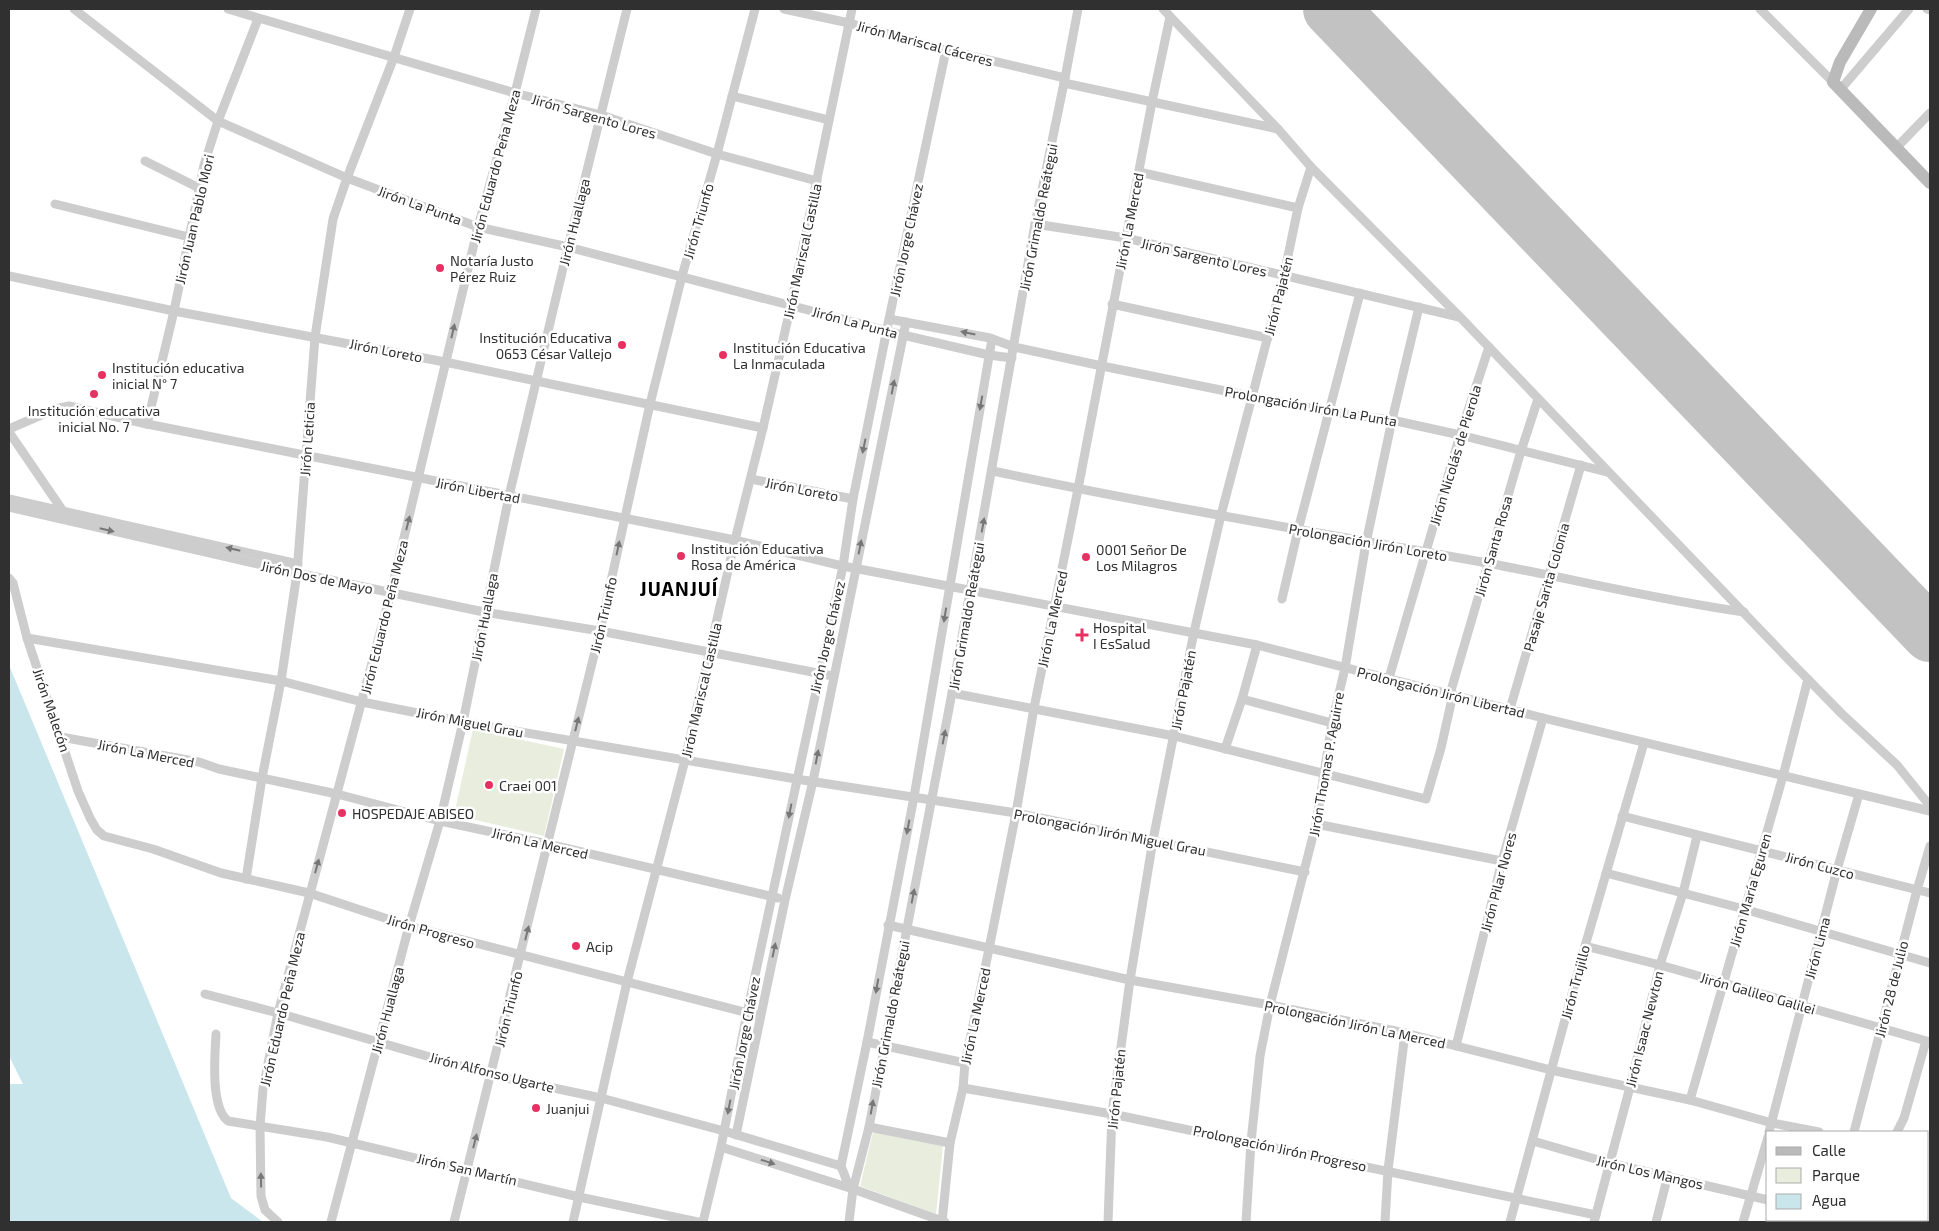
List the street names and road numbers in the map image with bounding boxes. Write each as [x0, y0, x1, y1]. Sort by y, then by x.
street label: Jirón Mariscal Cáceres [855, 17, 995, 69]
street label: Jirón Eduardo Peña Meza [466, 87, 524, 245]
street label: Jirón Sargento Lores [530, 90, 658, 142]
street label: Jirón Grimaldo Reátegui [1015, 142, 1061, 292]
street label: Jirón Juan Pablo Mori [171, 152, 217, 286]
street label: Jirón La Merced [1111, 171, 1147, 271]
street label: Jirón Huallaga [555, 177, 593, 267]
street label: Jirón Triunfo [679, 181, 717, 261]
street label: Jirón La Punta [376, 182, 464, 228]
street label: Jirón Mariscal Castilla [779, 182, 825, 320]
street label: Jirón Jorge Chávez [886, 182, 926, 298]
street label: Jirón Sargento Lores [1139, 234, 1269, 280]
street label: Jirón Pajatén [1260, 255, 1296, 337]
street label: Jirón La Punta [810, 302, 900, 342]
street label: Jirón Loreto [348, 335, 424, 365]
street label: Prolongación Jirón La Punta [1223, 382, 1399, 430]
street label: Jirón Nicolás de Pierola [1426, 383, 1484, 527]
street label: Jirón Leticia [296, 401, 318, 477]
street label: Jirón Libertad [434, 473, 522, 507]
street label: Jirón Loreto [764, 474, 840, 504]
street label: Jirón Santa Rosa [1470, 494, 1516, 598]
street label: Prolongación Jirón Loreto [1287, 520, 1449, 564]
street label: Pasaje Sarita Colonia [1520, 521, 1572, 653]
street label: Jirón Eduardo Peña Meza [357, 538, 411, 696]
street label: Jirón Grimaldo Reátegui [945, 541, 987, 691]
street label: Jirón Dos de Mayo [259, 557, 375, 597]
street label: Jirón La Merced [1033, 569, 1071, 669]
street label: Jirón Huallaga [467, 572, 501, 662]
street label: Jirón Triunfo [586, 575, 620, 655]
street label: Jirón Jorge Chávez [806, 579, 848, 695]
street label: Jirón Mariscal Castilla [677, 621, 725, 759]
street label: Jirón Pajatén [1167, 649, 1199, 731]
street label: Prolongación Jirón Libertad [1355, 663, 1527, 721]
street label: Jirón Malecón [30, 666, 74, 754]
street label: Jirón Thomas P. Aguirre [1305, 690, 1347, 838]
street label: Jirón Miguel Grau [415, 703, 525, 741]
street label: Jirón La Merced [96, 735, 196, 771]
street label: Prolongación Jirón Miguel Grau [1012, 805, 1208, 859]
street label: Jirón La Merced [490, 824, 590, 862]
street label: Jirón Pilar Nores [1476, 830, 1520, 934]
street label: Jirón María Eguren [1726, 831, 1774, 949]
street label: Jirón Cuzco [1784, 848, 1856, 882]
street label: Jirón Progreso [385, 910, 477, 952]
street label: Jirón Lima [1801, 915, 1833, 981]
street label: Jirón Eduardo Peña Meza [256, 930, 308, 1088]
street label: Jirón Grimaldo Reátegui [867, 939, 913, 1089]
street label: Jirón 28 de Julio [1871, 939, 1911, 1039]
street label: Jirón Trujillo [1557, 943, 1593, 1021]
street label: Jirón Huallaga [367, 965, 407, 1055]
street label: Jirón La Merced [956, 966, 994, 1066]
street label: Jirón Galileo Galilei [1698, 968, 1818, 1018]
street label: Jirón Triunfo [490, 969, 526, 1049]
street label: Jirón Isaac Newton [1621, 969, 1667, 1089]
street label: Jirón Jorge Chávez [725, 975, 763, 1091]
street label: Prolongación Jirón La Merced [1263, 996, 1447, 1052]
street label: Jirón Alfonso Ugarte [428, 1048, 556, 1096]
street label: Jirón Pajatén [1103, 1048, 1129, 1130]
street label: Prolongación Jirón Progreso [1192, 1121, 1368, 1175]
street label: Jirón San Martín [415, 1149, 519, 1189]
street label: Jirón Los Mangos [1595, 1151, 1705, 1193]

